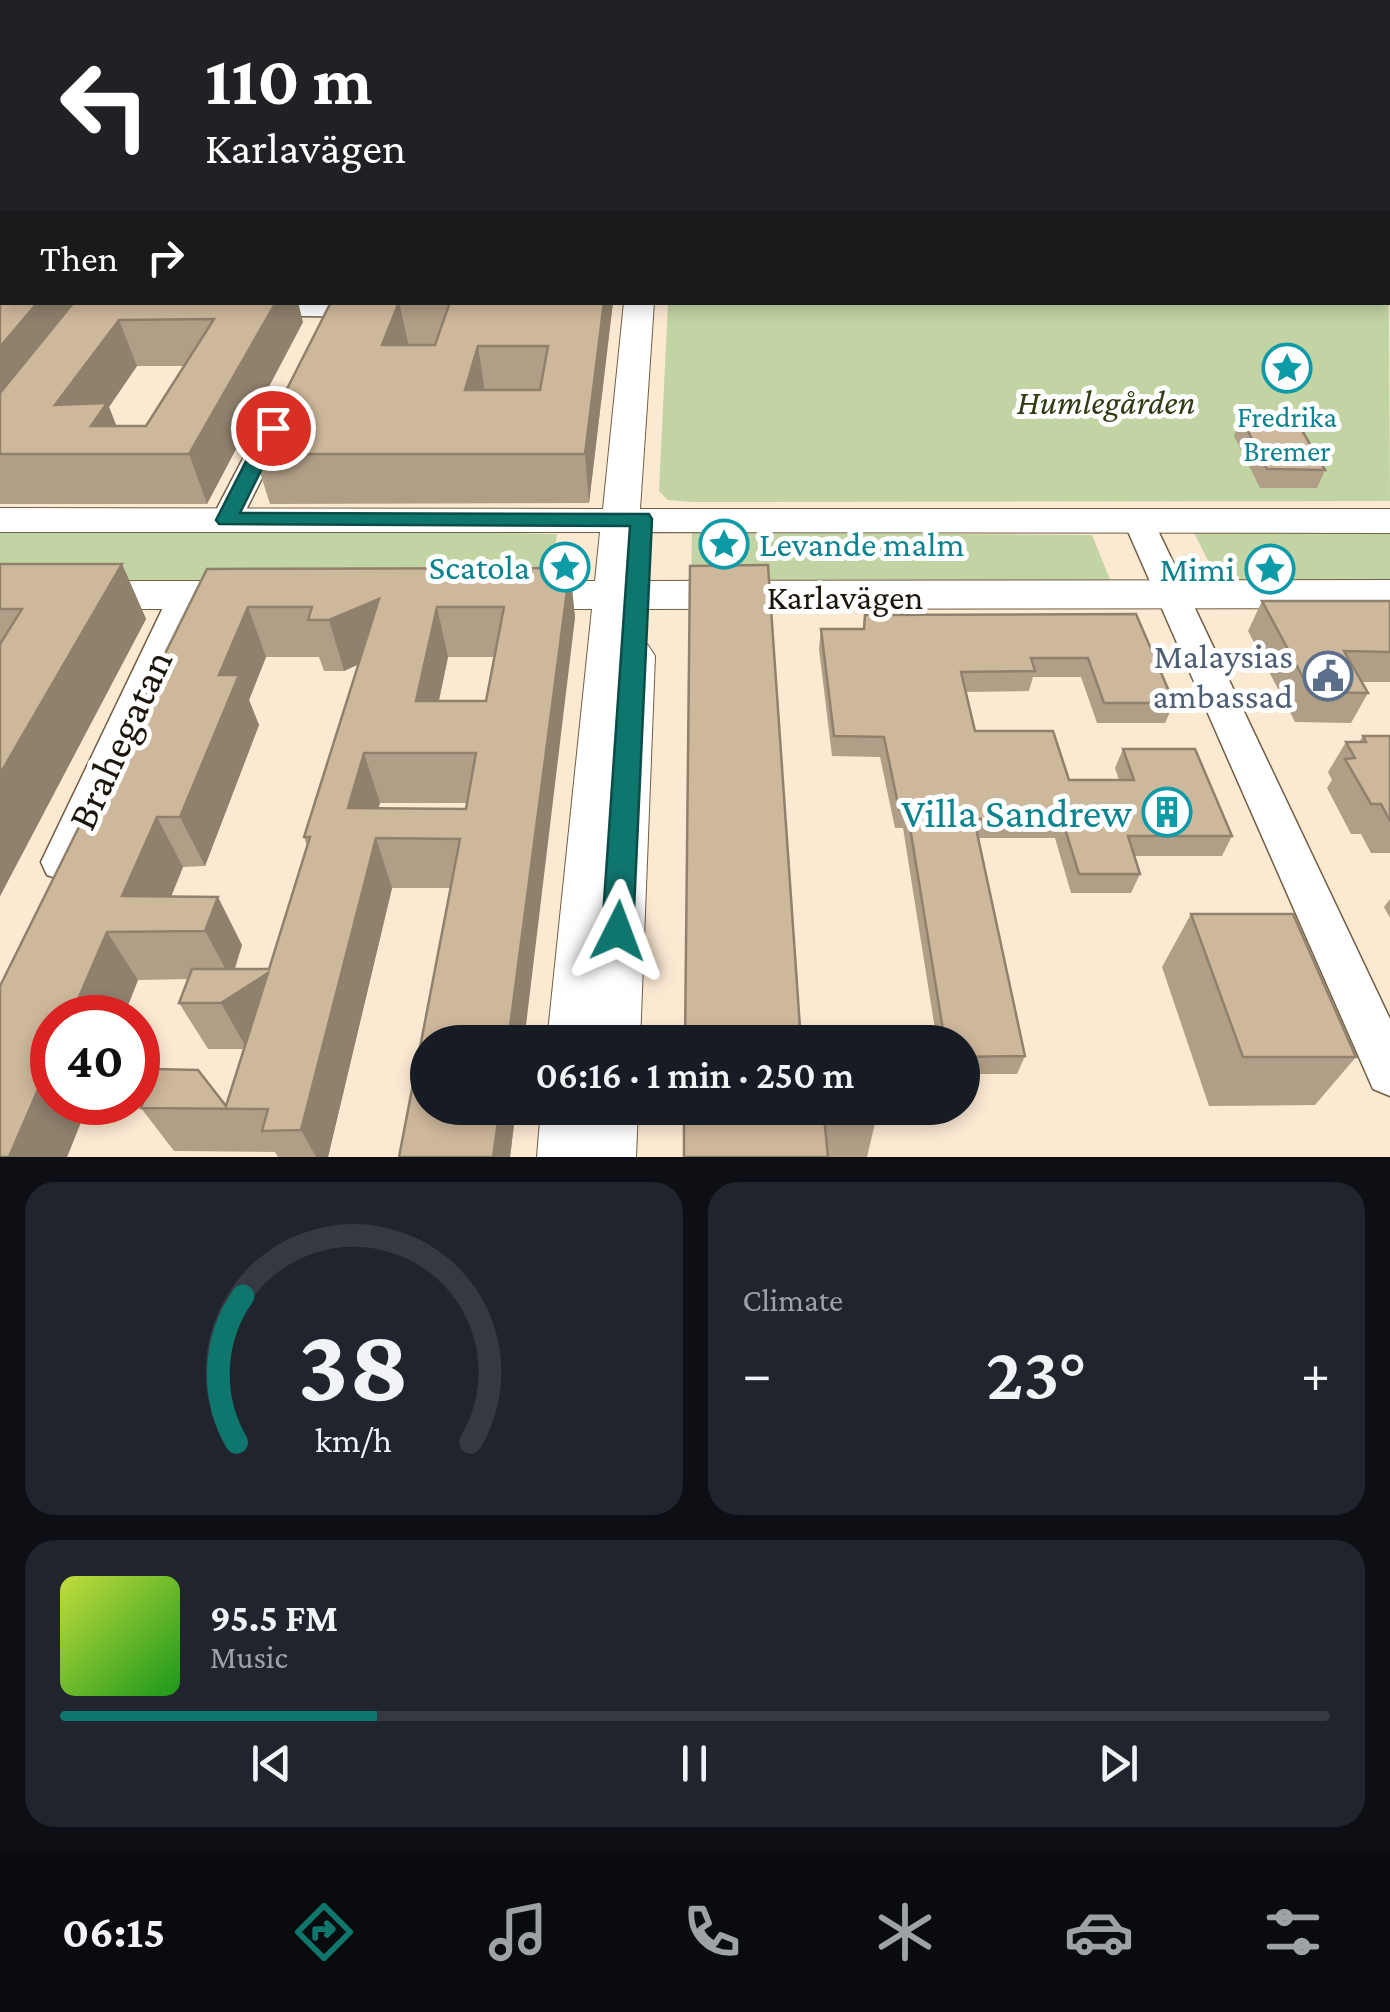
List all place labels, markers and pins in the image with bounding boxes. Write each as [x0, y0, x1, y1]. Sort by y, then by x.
place icon: Fredrika Bremer [1261, 342, 1313, 394]
pin [231, 386, 316, 471]
place label: Fredrika Bremer [1237, 400, 1337, 467]
place icon: Levande malm [698, 518, 750, 570]
place label: Levande malm [759, 525, 965, 564]
place icon: Scatola [539, 541, 591, 593]
place icon: Mimi [1244, 543, 1296, 595]
place label: Scatola [429, 548, 530, 587]
place label: Mimi [1159, 550, 1235, 589]
place label: Malaysias ambassad [1152, 637, 1293, 716]
public building icon: Malaysias ambassad [1302, 650, 1354, 702]
building icon: Villa Sandrew [1141, 786, 1193, 838]
place label: Villa Sandrew [901, 789, 1132, 836]

